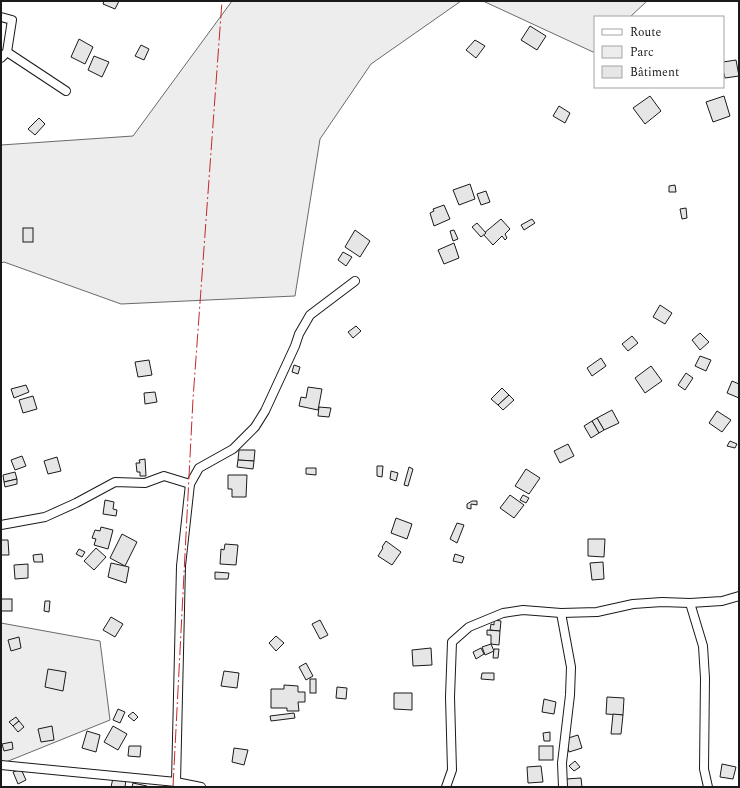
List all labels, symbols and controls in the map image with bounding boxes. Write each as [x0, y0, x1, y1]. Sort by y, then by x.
legend [594, 16, 724, 88]
text: Route [630, 23, 661, 42]
text: Parc [630, 43, 654, 62]
text: Bâtiment [630, 63, 679, 82]

